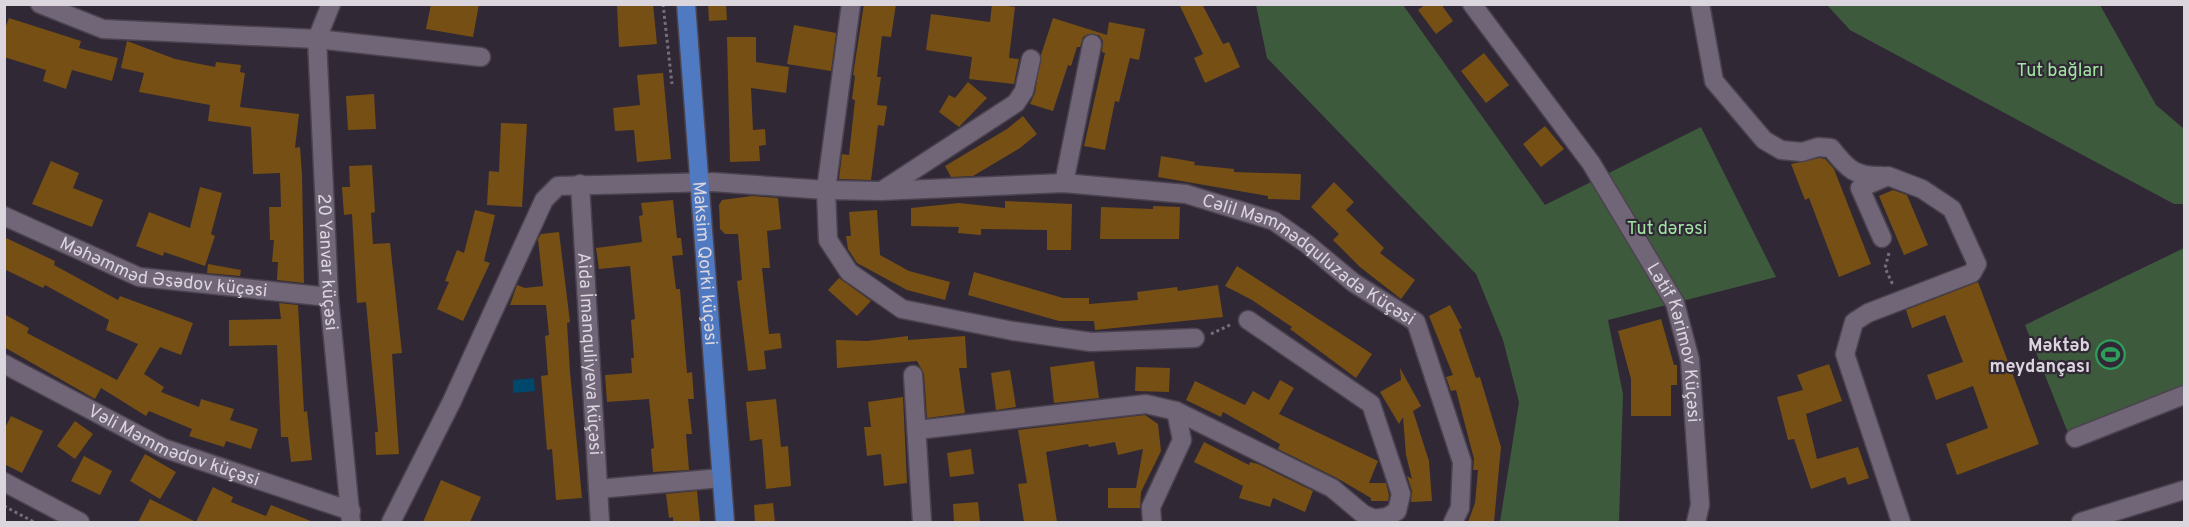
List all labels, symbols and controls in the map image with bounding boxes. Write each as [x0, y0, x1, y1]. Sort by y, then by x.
park label: Tut bağları [2016, 60, 2104, 83]
street label: Maksim Qorki küçəsi [686, 180, 722, 346]
street label: Cəlil Məmmədquluzadə Küçəsi [1199, 190, 1419, 331]
street label: 20 Yanvar küçəsi [311, 193, 342, 332]
park label: Tut dərəsi [1627, 218, 1707, 241]
street label: Məhəmməd Əsədov küçəsi [56, 233, 269, 303]
street label: Aida İmanquliyeva küçəsi [571, 252, 606, 456]
street label: Lətif Kərimov Küçəsi [1641, 259, 1704, 423]
place label: Məktəb meydançası [1990, 335, 2090, 379]
sports icon: Məktəb meydançası [2095, 339, 2127, 371]
street label: Vəli Məmmədov küçəsi [84, 400, 262, 493]

